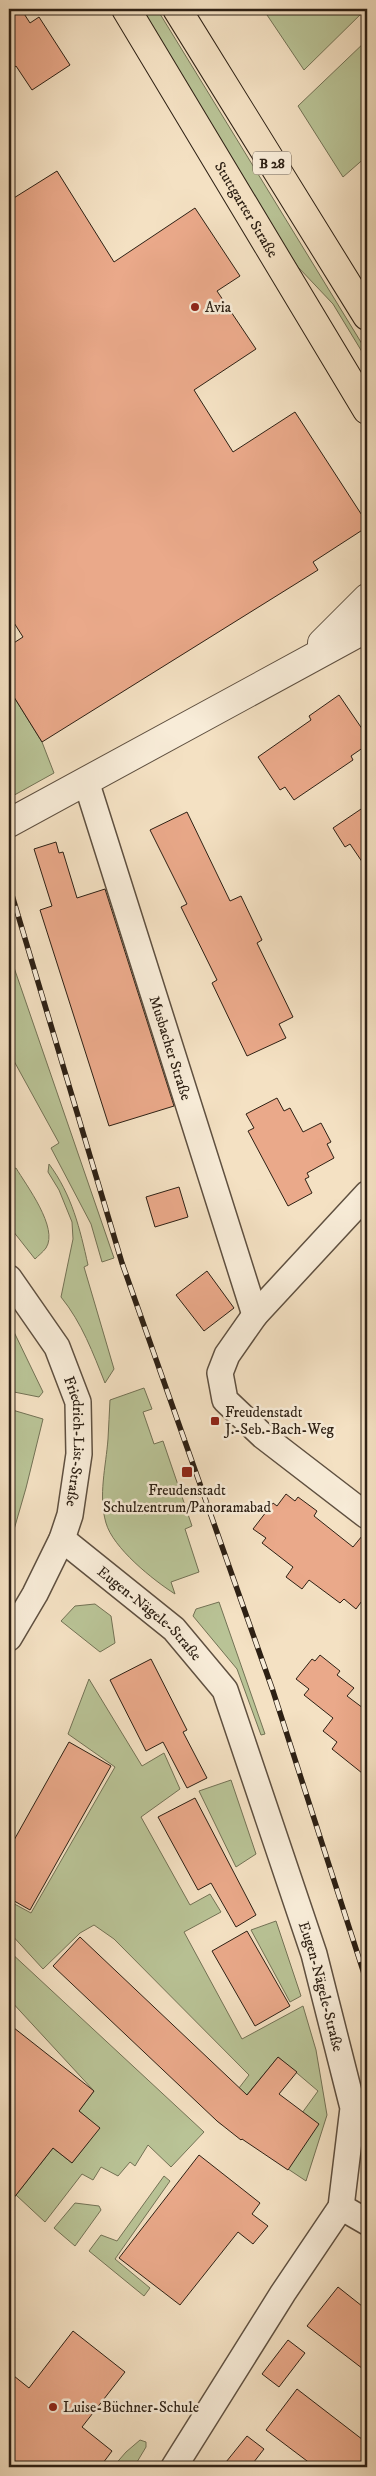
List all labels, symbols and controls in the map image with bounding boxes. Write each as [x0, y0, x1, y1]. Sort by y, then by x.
road number: B 28 [253, 152, 291, 174]
street label: Stuttgarter Straße [210, 158, 282, 261]
place label: Avia [205, 298, 232, 317]
marker: Avia [189, 301, 201, 313]
street label: Musbacher Straße [145, 994, 195, 1103]
street label: Friedrich-List-Straße [59, 1374, 88, 1508]
place label: Freudenstadt J.-Seb.-Bach-Weg [223, 1403, 335, 1439]
marker: Freudenstadt J.-Seb.-Bach-Weg [209, 1415, 221, 1427]
marker: Freudenstadt Schulzentrum/Panoramabad [180, 1465, 194, 1479]
place label: Freudenstadt Schulzentrum/Panoramabad [103, 1481, 271, 1517]
street label: Eugen-Nägele-Straße [93, 1562, 205, 1665]
street label: Eugen-Nägele-Straße [294, 1919, 347, 2054]
place label: Luise-Büchner-Schule [63, 2398, 199, 2417]
marker: Luise-Büchner-Schule [47, 2401, 59, 2413]

